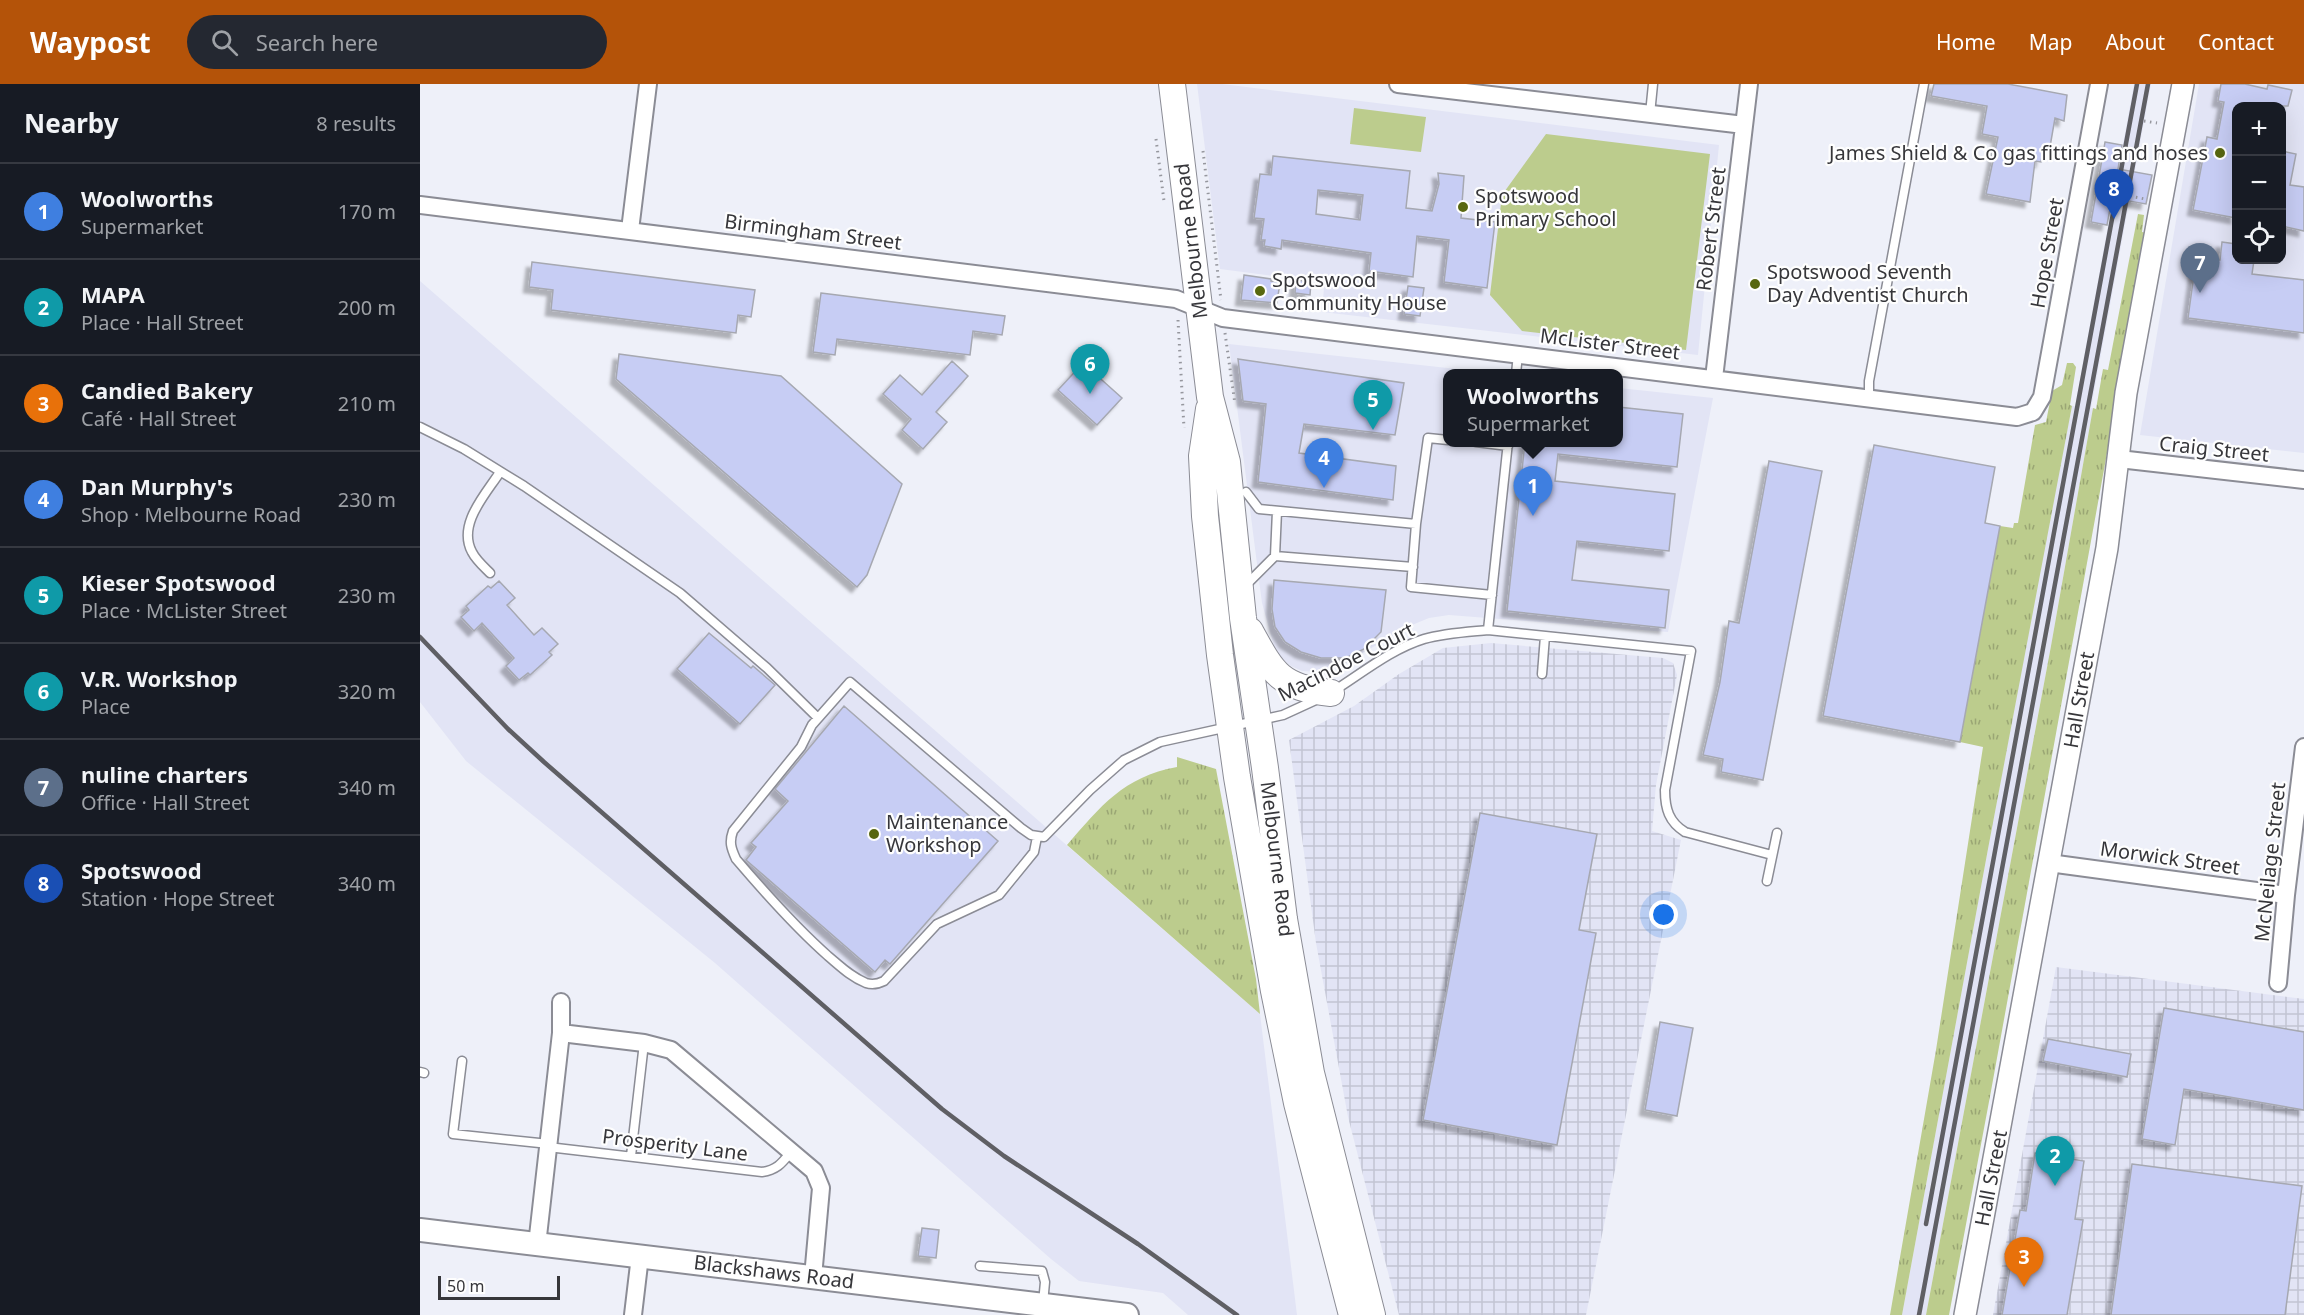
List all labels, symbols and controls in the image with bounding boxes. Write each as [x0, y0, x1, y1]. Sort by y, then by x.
search box [187, 15, 607, 69]
text: Waypost [30, 23, 151, 61]
icon: search [208, 26, 241, 59]
text: Search here [256, 27, 378, 57]
text: Home [1936, 28, 1996, 56]
text: Map [2029, 28, 2072, 56]
text: About [2105, 28, 2165, 56]
text: Contact [2198, 28, 2274, 56]
map controls [2232, 102, 2286, 264]
button: + [2232, 102, 2286, 156]
text: Nearby [24, 105, 119, 141]
text: 8 results [316, 110, 396, 137]
place label: James Shield & Co gas fittings and hoses [1827, 139, 2208, 166]
marker: James Shield & Co gas fittings and hoses [2213, 146, 2227, 160]
button: − [2232, 156, 2286, 210]
street label: Melbourne Road [1168, 162, 1213, 320]
street label: Robert Street [1690, 165, 1731, 292]
pin: 8 [2094, 170, 2134, 219]
place label: Spotswood Primary School [1475, 182, 1616, 232]
text: Woolworths [81, 183, 213, 213]
street label: Hope Street [2024, 196, 2069, 310]
text: 1 [38, 198, 49, 225]
text: 170 m [338, 198, 396, 225]
marker: Spotswood Primary School [1456, 200, 1470, 214]
street label: Birmingham Street [723, 207, 903, 256]
button: locate [2232, 210, 2286, 264]
text: Supermarket [81, 213, 204, 240]
pin: 7 [2180, 244, 2220, 293]
place label: Spotswood Seventh Day Adventist Church [1767, 258, 1969, 308]
place label: Spotswood Community House [1272, 266, 1447, 316]
marker: Spotswood Seventh Day Adventist Church [1748, 277, 1762, 291]
text: MAPA [81, 279, 145, 309]
marker: Spotswood Community House [1253, 284, 1267, 298]
text: 2 [38, 294, 49, 321]
text: 200 m [338, 294, 396, 321]
text: Place · Hall Street [81, 309, 244, 336]
street label: McLister Street [1539, 322, 1682, 365]
pin: 6 [1070, 344, 1110, 394]
popup [1443, 369, 1623, 447]
text: Candied Bakery [81, 375, 253, 405]
pin: 5 [1354, 380, 1392, 430]
text: Woolworths [1467, 380, 1599, 410]
text: 3 [38, 390, 49, 417]
text: 210 m [338, 390, 396, 417]
text: Café · Hall Street [81, 405, 236, 432]
text: Supermarket [1467, 410, 1589, 437]
street label: Craig Street [2158, 429, 2270, 468]
pin: 4 [1304, 438, 1344, 488]
pin: 1 [1514, 466, 1552, 516]
text: Dan Murphy's [81, 471, 233, 501]
text: 4 [38, 486, 49, 513]
text: 230 m [338, 486, 396, 513]
text: Shop · Melbourne Road [81, 501, 301, 528]
text: Kieser Spotswood [81, 567, 276, 597]
text: 5 [38, 582, 49, 609]
text: 230 m [338, 582, 396, 609]
text: Place · McLister Street [81, 597, 287, 624]
street label: Macindoe Court [1273, 615, 1419, 708]
street label: Hall Street [2057, 650, 2100, 750]
text: V.R. Workshop [81, 663, 238, 693]
text: 6 [38, 678, 49, 705]
text: 320 m [338, 678, 396, 705]
text: Place [81, 693, 130, 720]
text: nuline charters [81, 759, 248, 789]
text: 7 [38, 774, 49, 801]
text: 340 m [338, 774, 396, 801]
street label: Melbourne Road [1255, 780, 1300, 938]
street label: McNeilage Street [2248, 781, 2291, 943]
text: Office · Hall Street [81, 789, 250, 816]
place label: Maintenance Workshop [886, 808, 1008, 858]
marker: Maintenance Workshop [867, 827, 881, 841]
street label: Morwick Street [2099, 834, 2242, 881]
text: Spotswood [81, 855, 202, 885]
text: 8 [38, 870, 49, 897]
text: 340 m [338, 870, 396, 897]
text: Station · Hope Street [81, 885, 275, 912]
your location [1649, 900, 1678, 929]
street label: Prosperity Lane [601, 1122, 749, 1167]
street label: Hall Street [1968, 1128, 2013, 1228]
pin: 2 [2036, 1136, 2074, 1186]
pin: 3 [2004, 1238, 2044, 1287]
street label: Blackshaws Road [692, 1248, 856, 1295]
scale bar [438, 1273, 560, 1300]
text: 50 m [447, 1275, 484, 1297]

